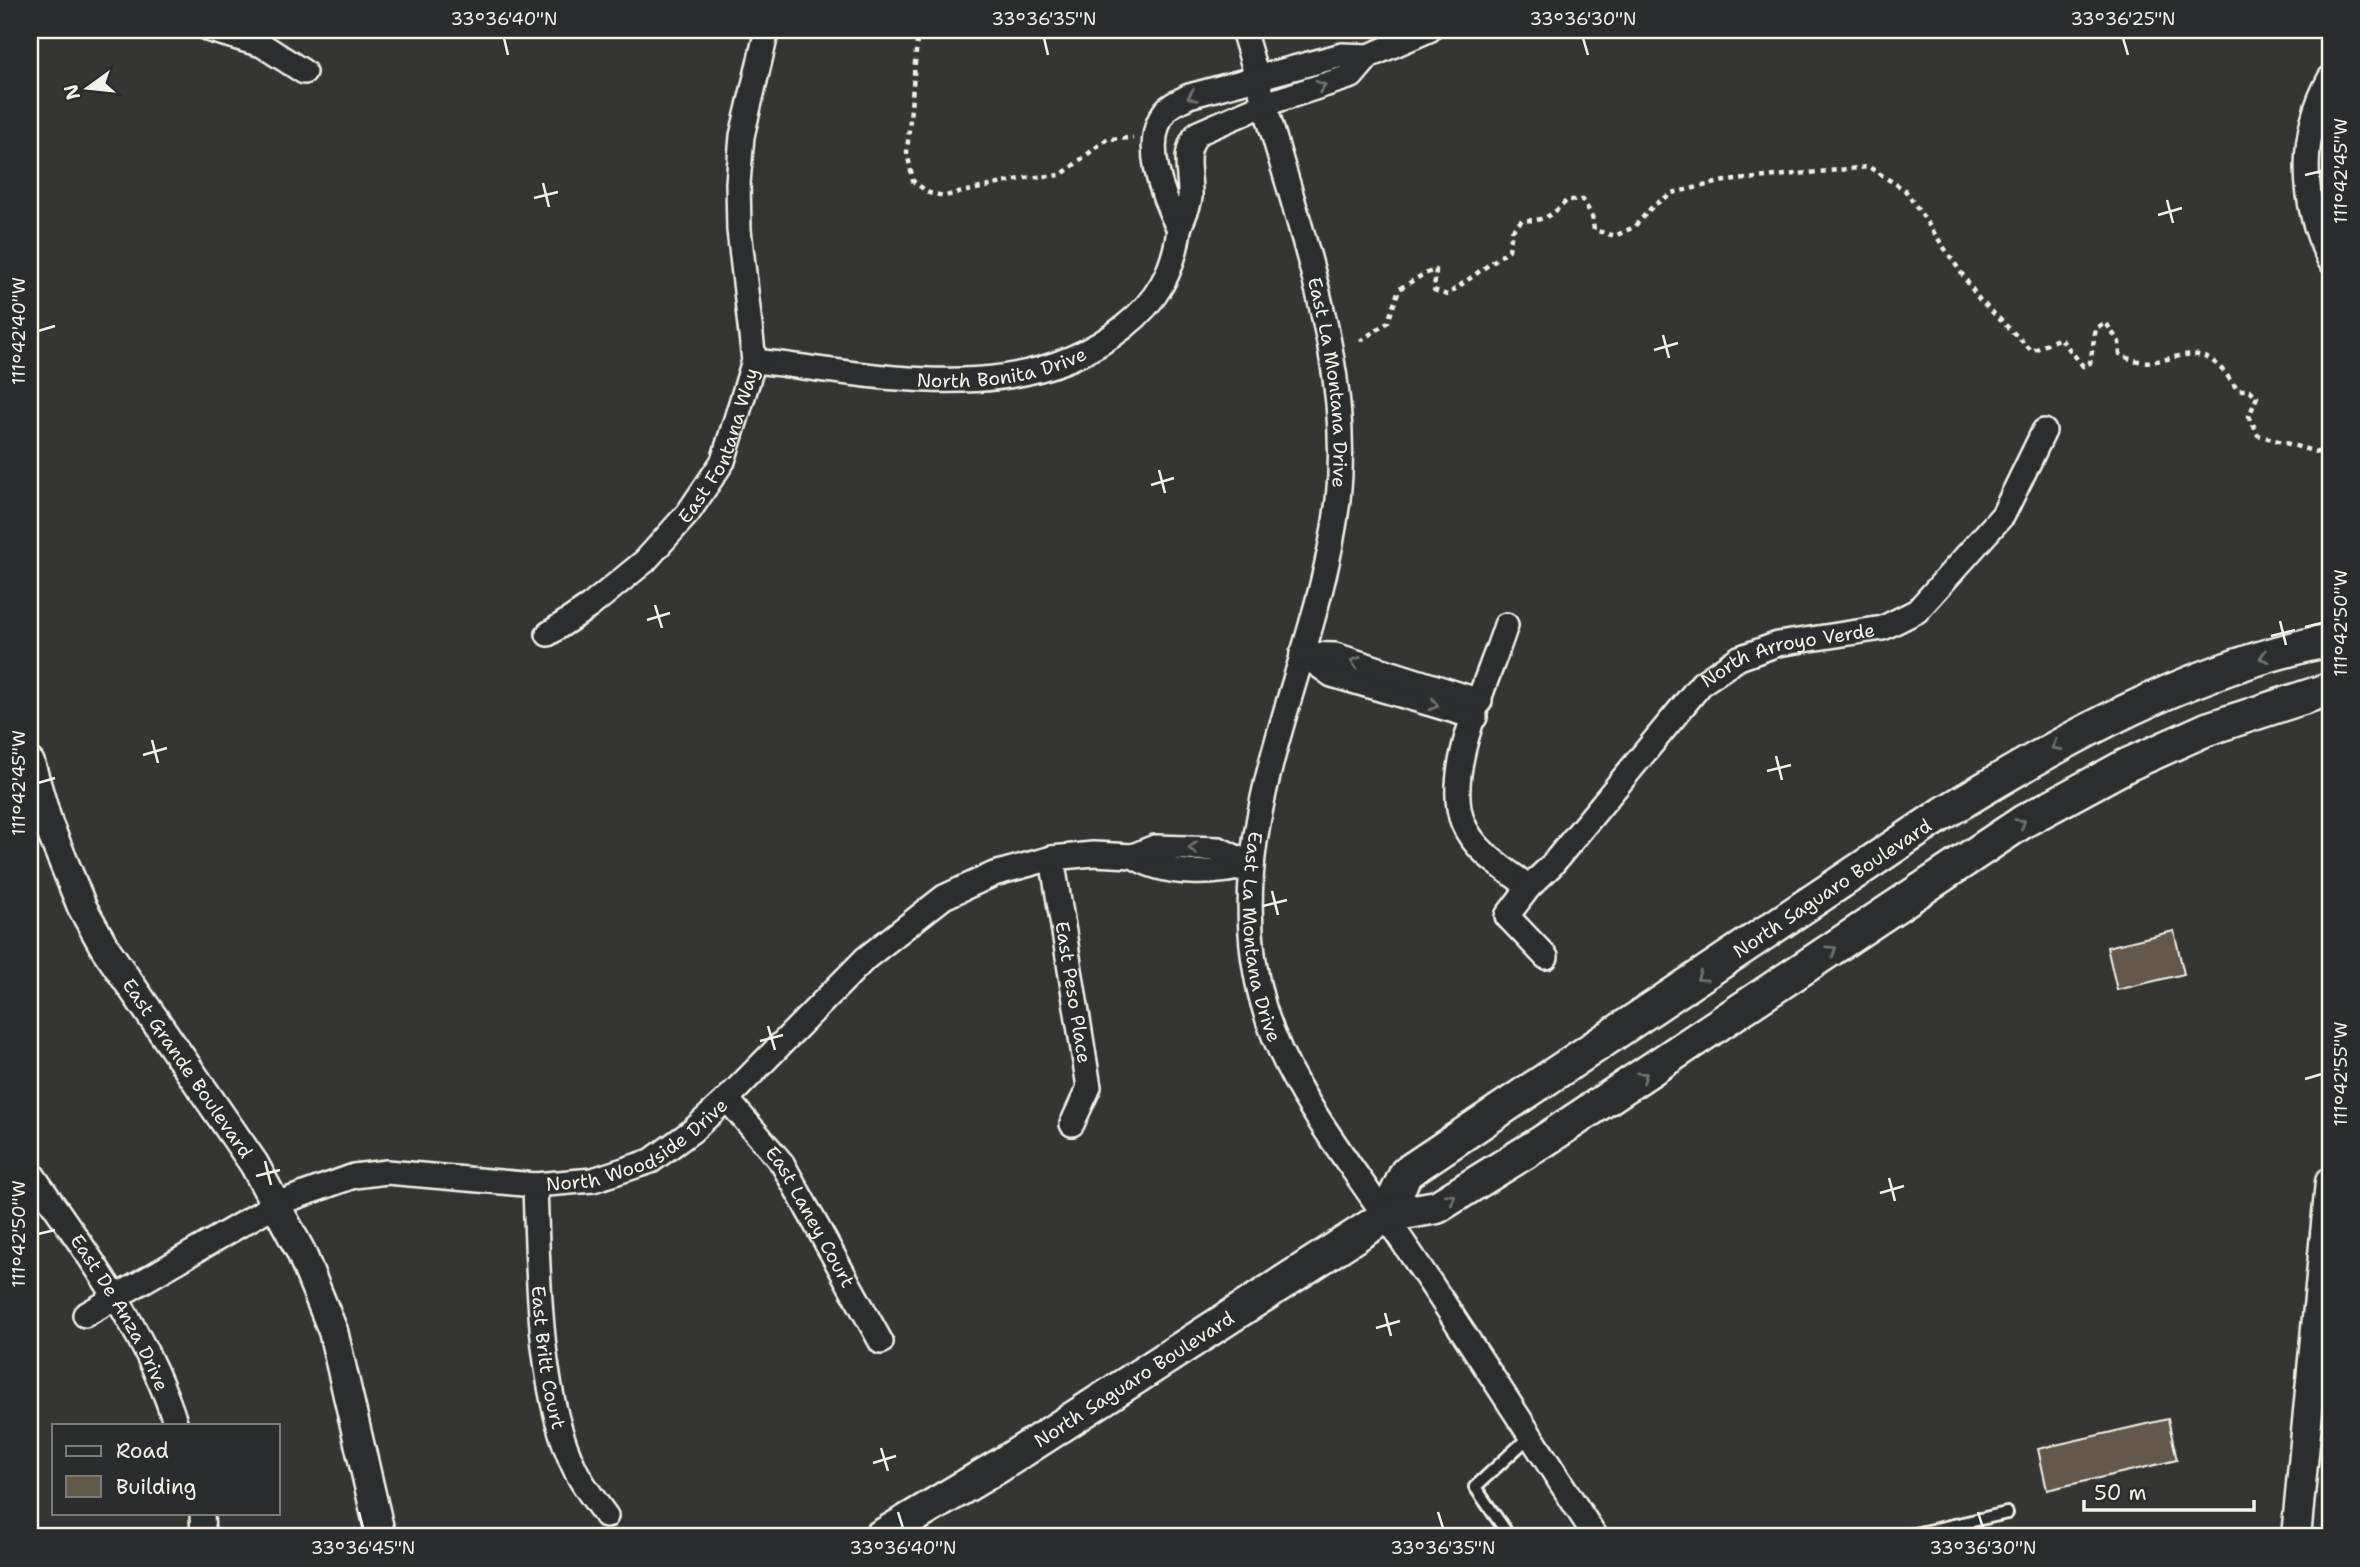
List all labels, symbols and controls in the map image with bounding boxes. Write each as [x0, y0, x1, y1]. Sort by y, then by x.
text: 33°36'40"N [451, 7, 557, 31]
text: 33°36'35"N [992, 7, 1097, 31]
text: 33°36'30"N [1529, 7, 1637, 31]
text: 33°36'25"N [2070, 7, 2176, 31]
north arrow [52, 52, 122, 122]
one-way arrow [1314, 80, 1326, 95]
text: N [58, 82, 86, 103]
one-way arrow [1187, 88, 1199, 102]
text: 111°42'45"W [2329, 118, 2353, 224]
street label: East La Montana Drive [1302, 274, 1353, 489]
text: 111°42'40"W [7, 277, 31, 385]
street label: North Bonita Drive [916, 341, 1090, 393]
street label: East Fontana Way [672, 365, 764, 529]
text: 111°42'50"W [2329, 569, 2353, 677]
street label: North Arroyo Verde [1696, 617, 1877, 693]
one-way arrow [2259, 648, 2271, 663]
one-way arrow [1349, 656, 1361, 670]
one-way arrow [1428, 697, 1440, 711]
text: 111°42'45"W [7, 730, 31, 836]
one-way arrow [2050, 738, 2063, 751]
street label: North Saguaro Boulevard [1728, 813, 1936, 963]
one-way arrow [2014, 819, 2027, 832]
street label: East La Montana Drive [1237, 830, 1287, 1046]
one-way arrow [1187, 841, 1198, 856]
street label: East Peso Place [1050, 919, 1097, 1065]
one-way arrow [1824, 945, 1837, 958]
one-way arrow [1696, 969, 1709, 981]
street label: East Grande Boulevard [117, 973, 259, 1163]
text: 111°42'55"W [2329, 1021, 2353, 1127]
one-way arrow [1635, 1071, 1648, 1084]
street label: North Woodside Drive [545, 1092, 733, 1197]
street label: East Laney Court [760, 1141, 861, 1292]
text: 111°42'50"W [7, 1180, 31, 1288]
one-way arrow [1443, 1194, 1456, 1207]
street label: East De Anza Drive [65, 1229, 175, 1395]
street label: East Britt Court [526, 1285, 572, 1432]
street label: North Saguaro Boulevard [1029, 1305, 1239, 1453]
legend [52, 1424, 280, 1514]
text: Road [116, 1437, 169, 1465]
scale bar [2084, 1469, 2253, 1513]
text: Building [116, 1473, 196, 1501]
text: 50 m [2094, 1479, 2147, 1507]
text: 33°36'45"N [311, 1536, 415, 1560]
text: 33°36'40"N [850, 1536, 956, 1560]
text: 33°36'35"N [1391, 1536, 1496, 1560]
text: 33°36'30"N [1929, 1536, 2037, 1560]

